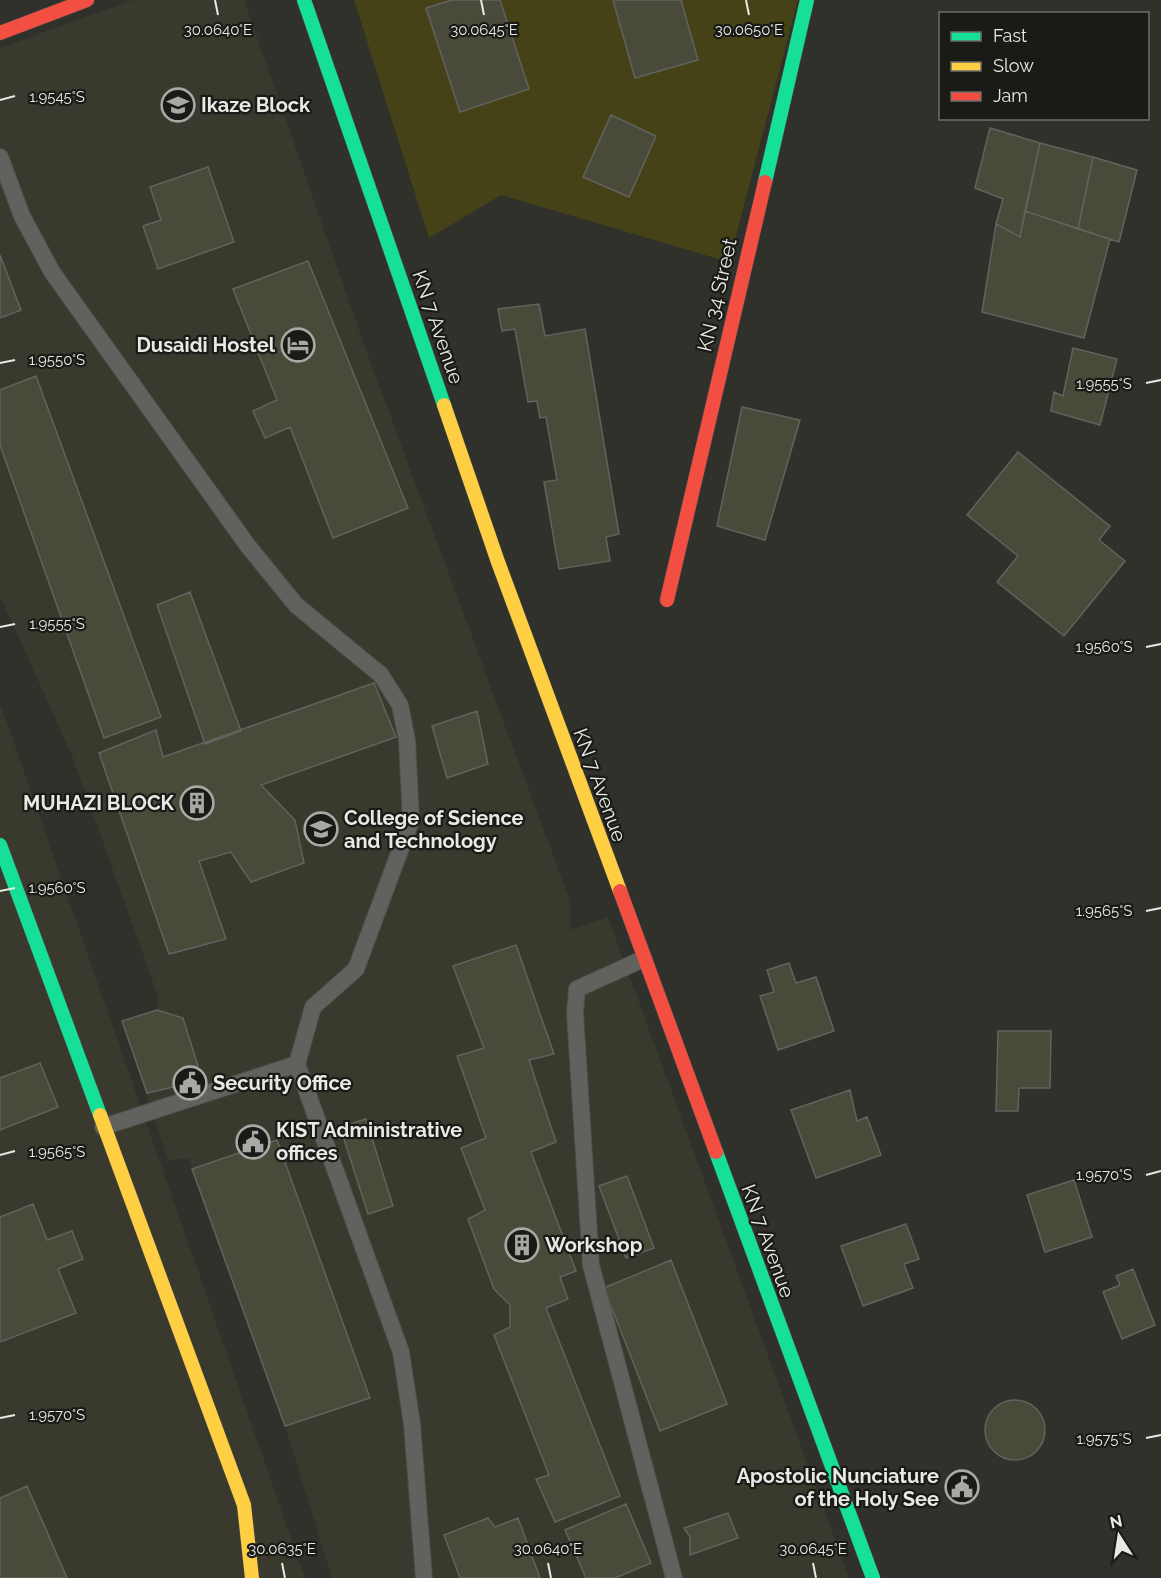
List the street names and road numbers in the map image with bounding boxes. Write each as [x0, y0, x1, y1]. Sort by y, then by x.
street label: KN 34 Street [692, 236, 742, 354]
street label: KN 7 Avenue [407, 267, 469, 387]
street label: KN 7 Avenue [568, 725, 632, 845]
street label: KN 7 Avenue [736, 1181, 800, 1301]

